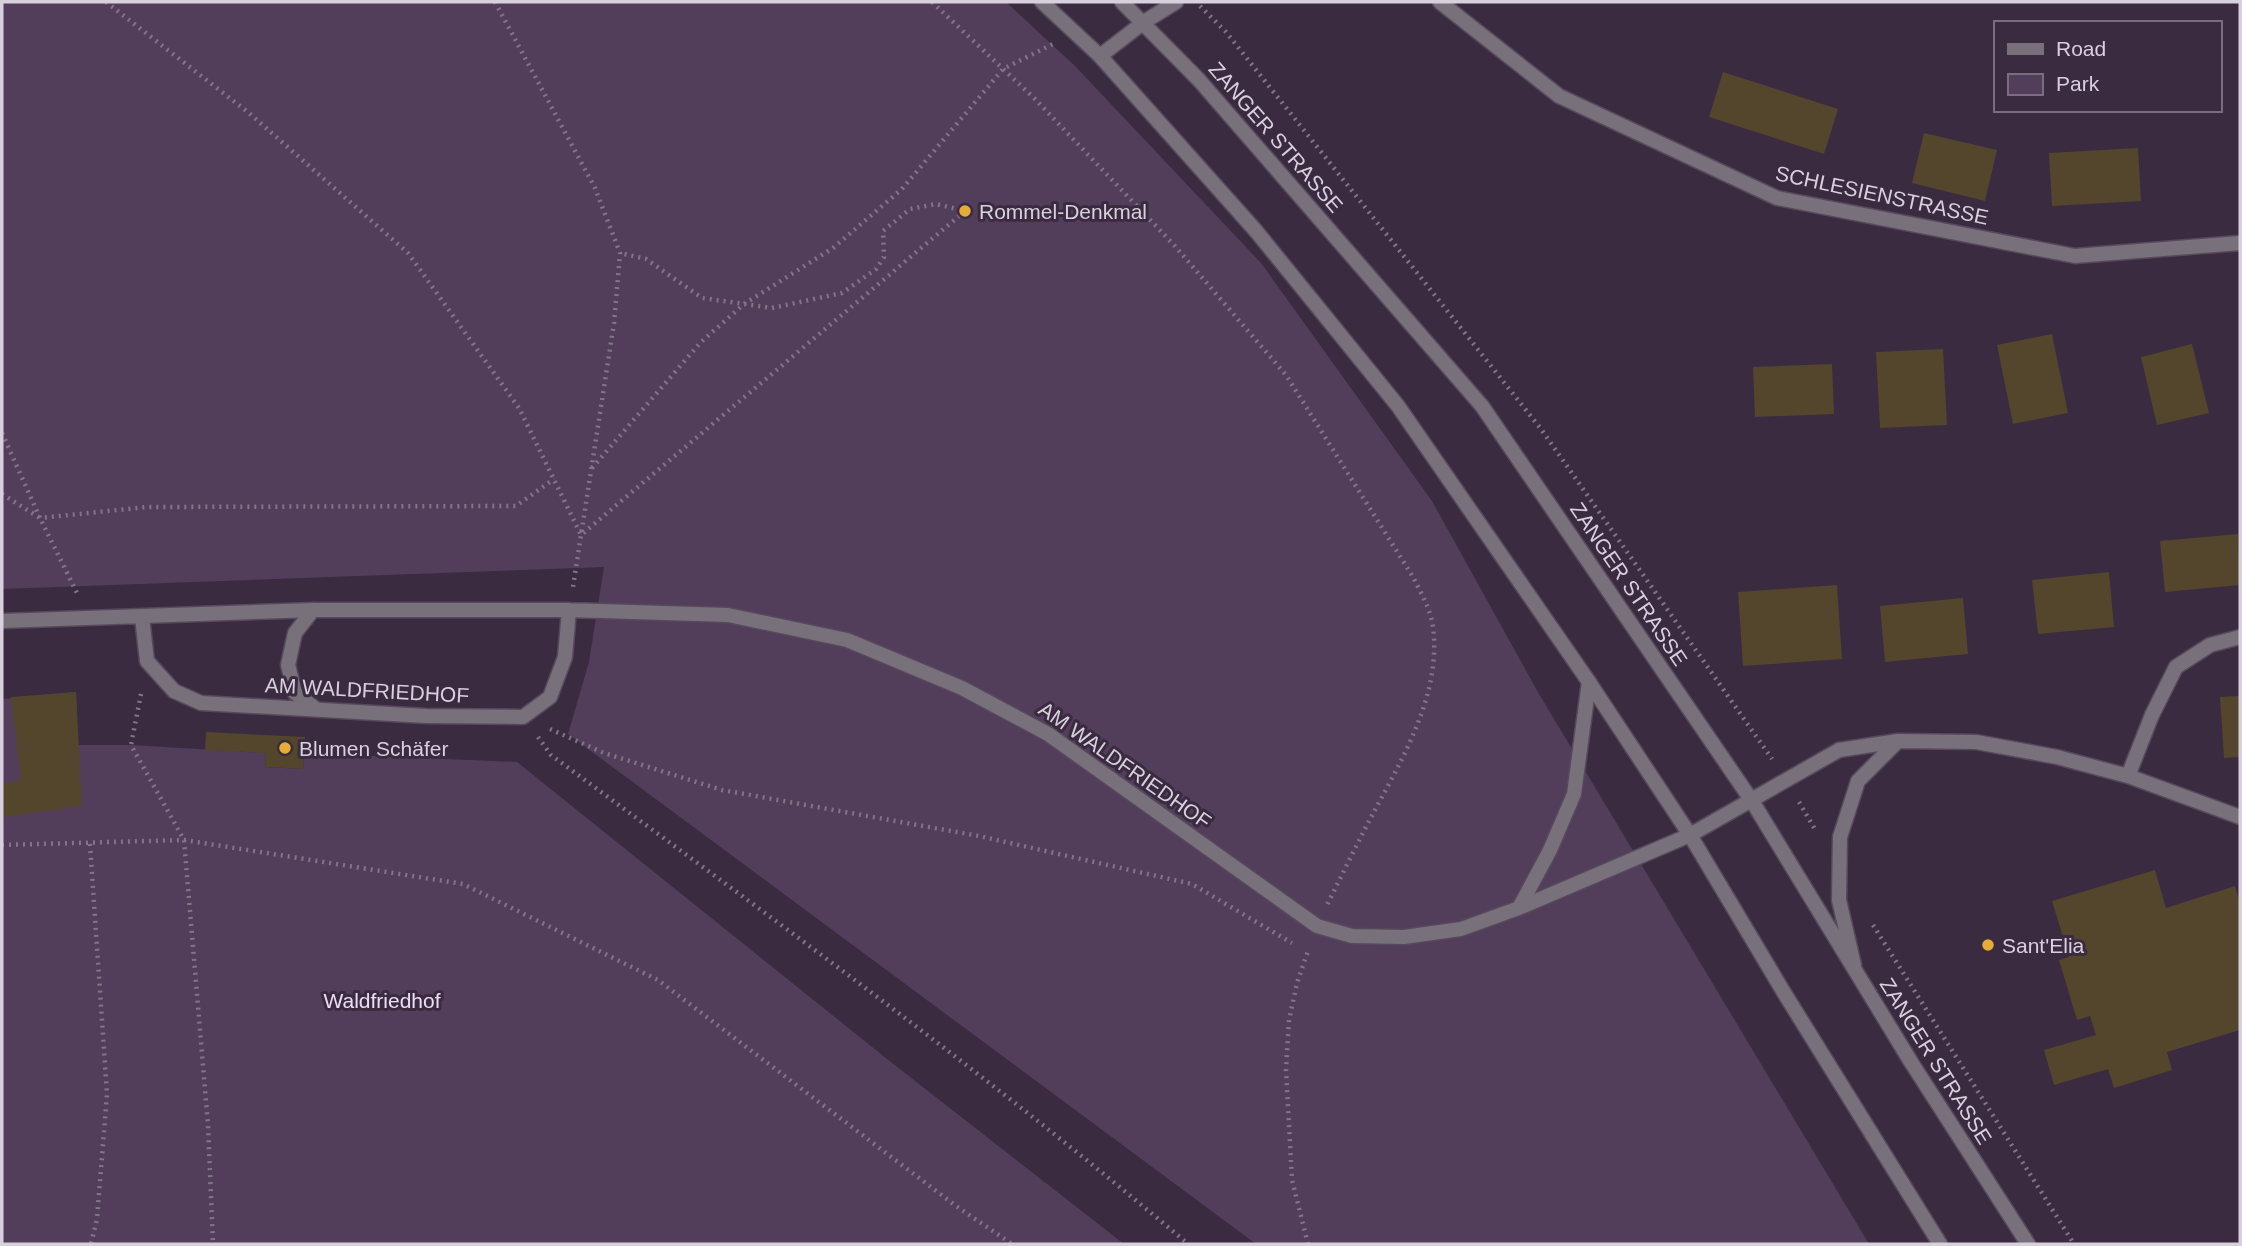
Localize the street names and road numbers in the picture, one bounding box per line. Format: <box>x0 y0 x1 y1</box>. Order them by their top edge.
street label: ZANGER STRASSE <box>1205 57 1347 217</box>
street label: SCHLESIENSTRASSE <box>1773 161 1991 229</box>
street label: ZANGER STRASSE <box>1566 498 1692 670</box>
street label: AM WALDFRIEDHOF <box>264 673 470 707</box>
street label: AM WALDFRIEDHOF <box>1035 697 1215 833</box>
street label: ZANGER STRASSE <box>1876 974 1996 1148</box>

